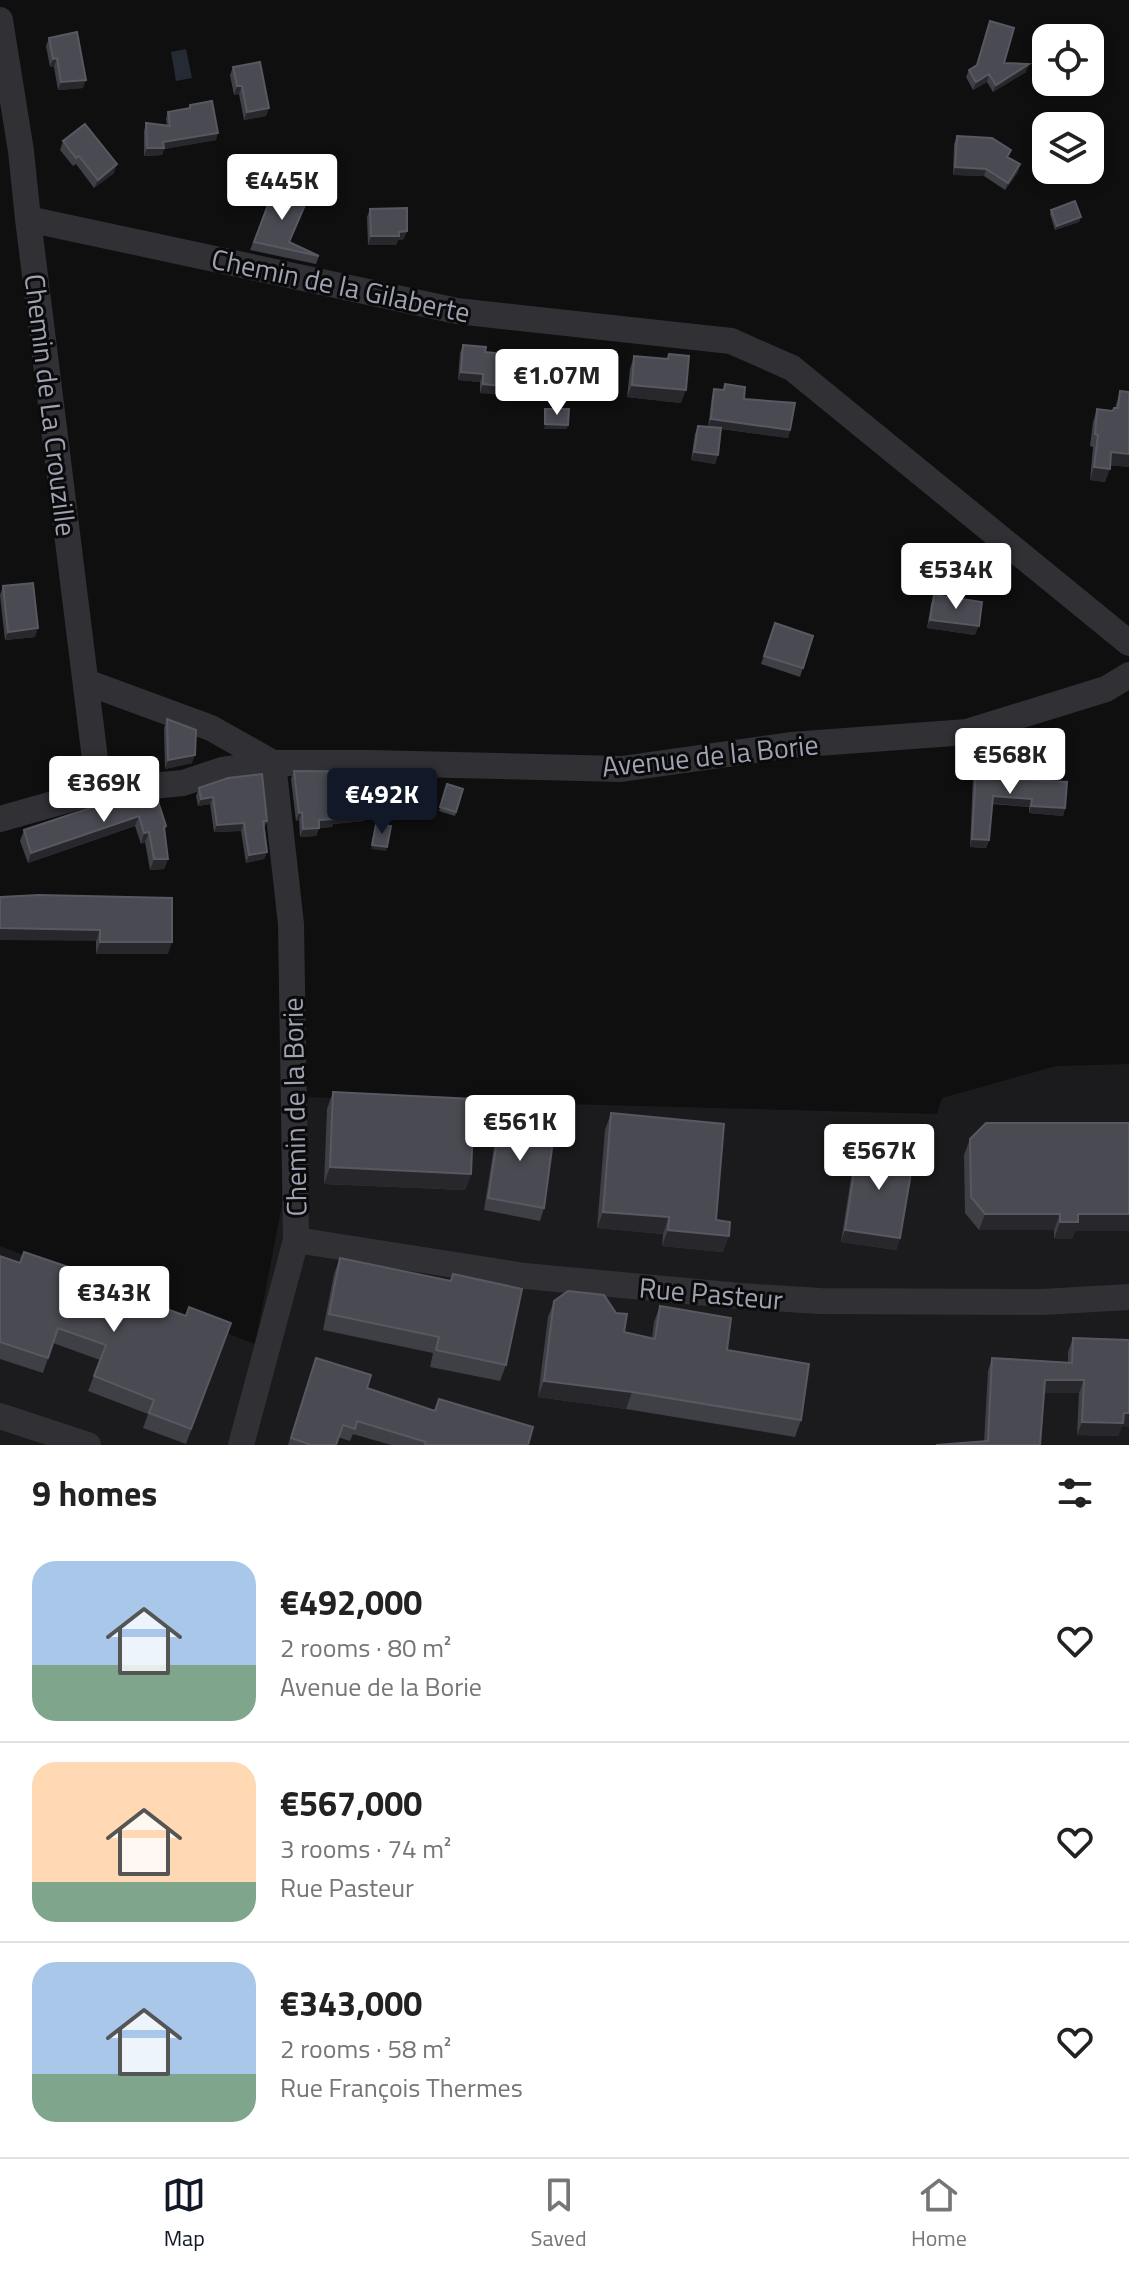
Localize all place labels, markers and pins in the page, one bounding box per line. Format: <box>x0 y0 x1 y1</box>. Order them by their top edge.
pin: €445K <box>226 154 338 222</box>
pin: €1.07M <box>492 349 622 417</box>
pin: €534K <box>900 543 1012 611</box>
pin: €568K <box>954 728 1066 796</box>
pin: €369K <box>48 756 160 824</box>
pin: €492K <box>326 768 438 836</box>
pin: €561K <box>464 1095 576 1163</box>
pin: €567K <box>823 1124 935 1192</box>
pin: €343K <box>58 1266 170 1334</box>

